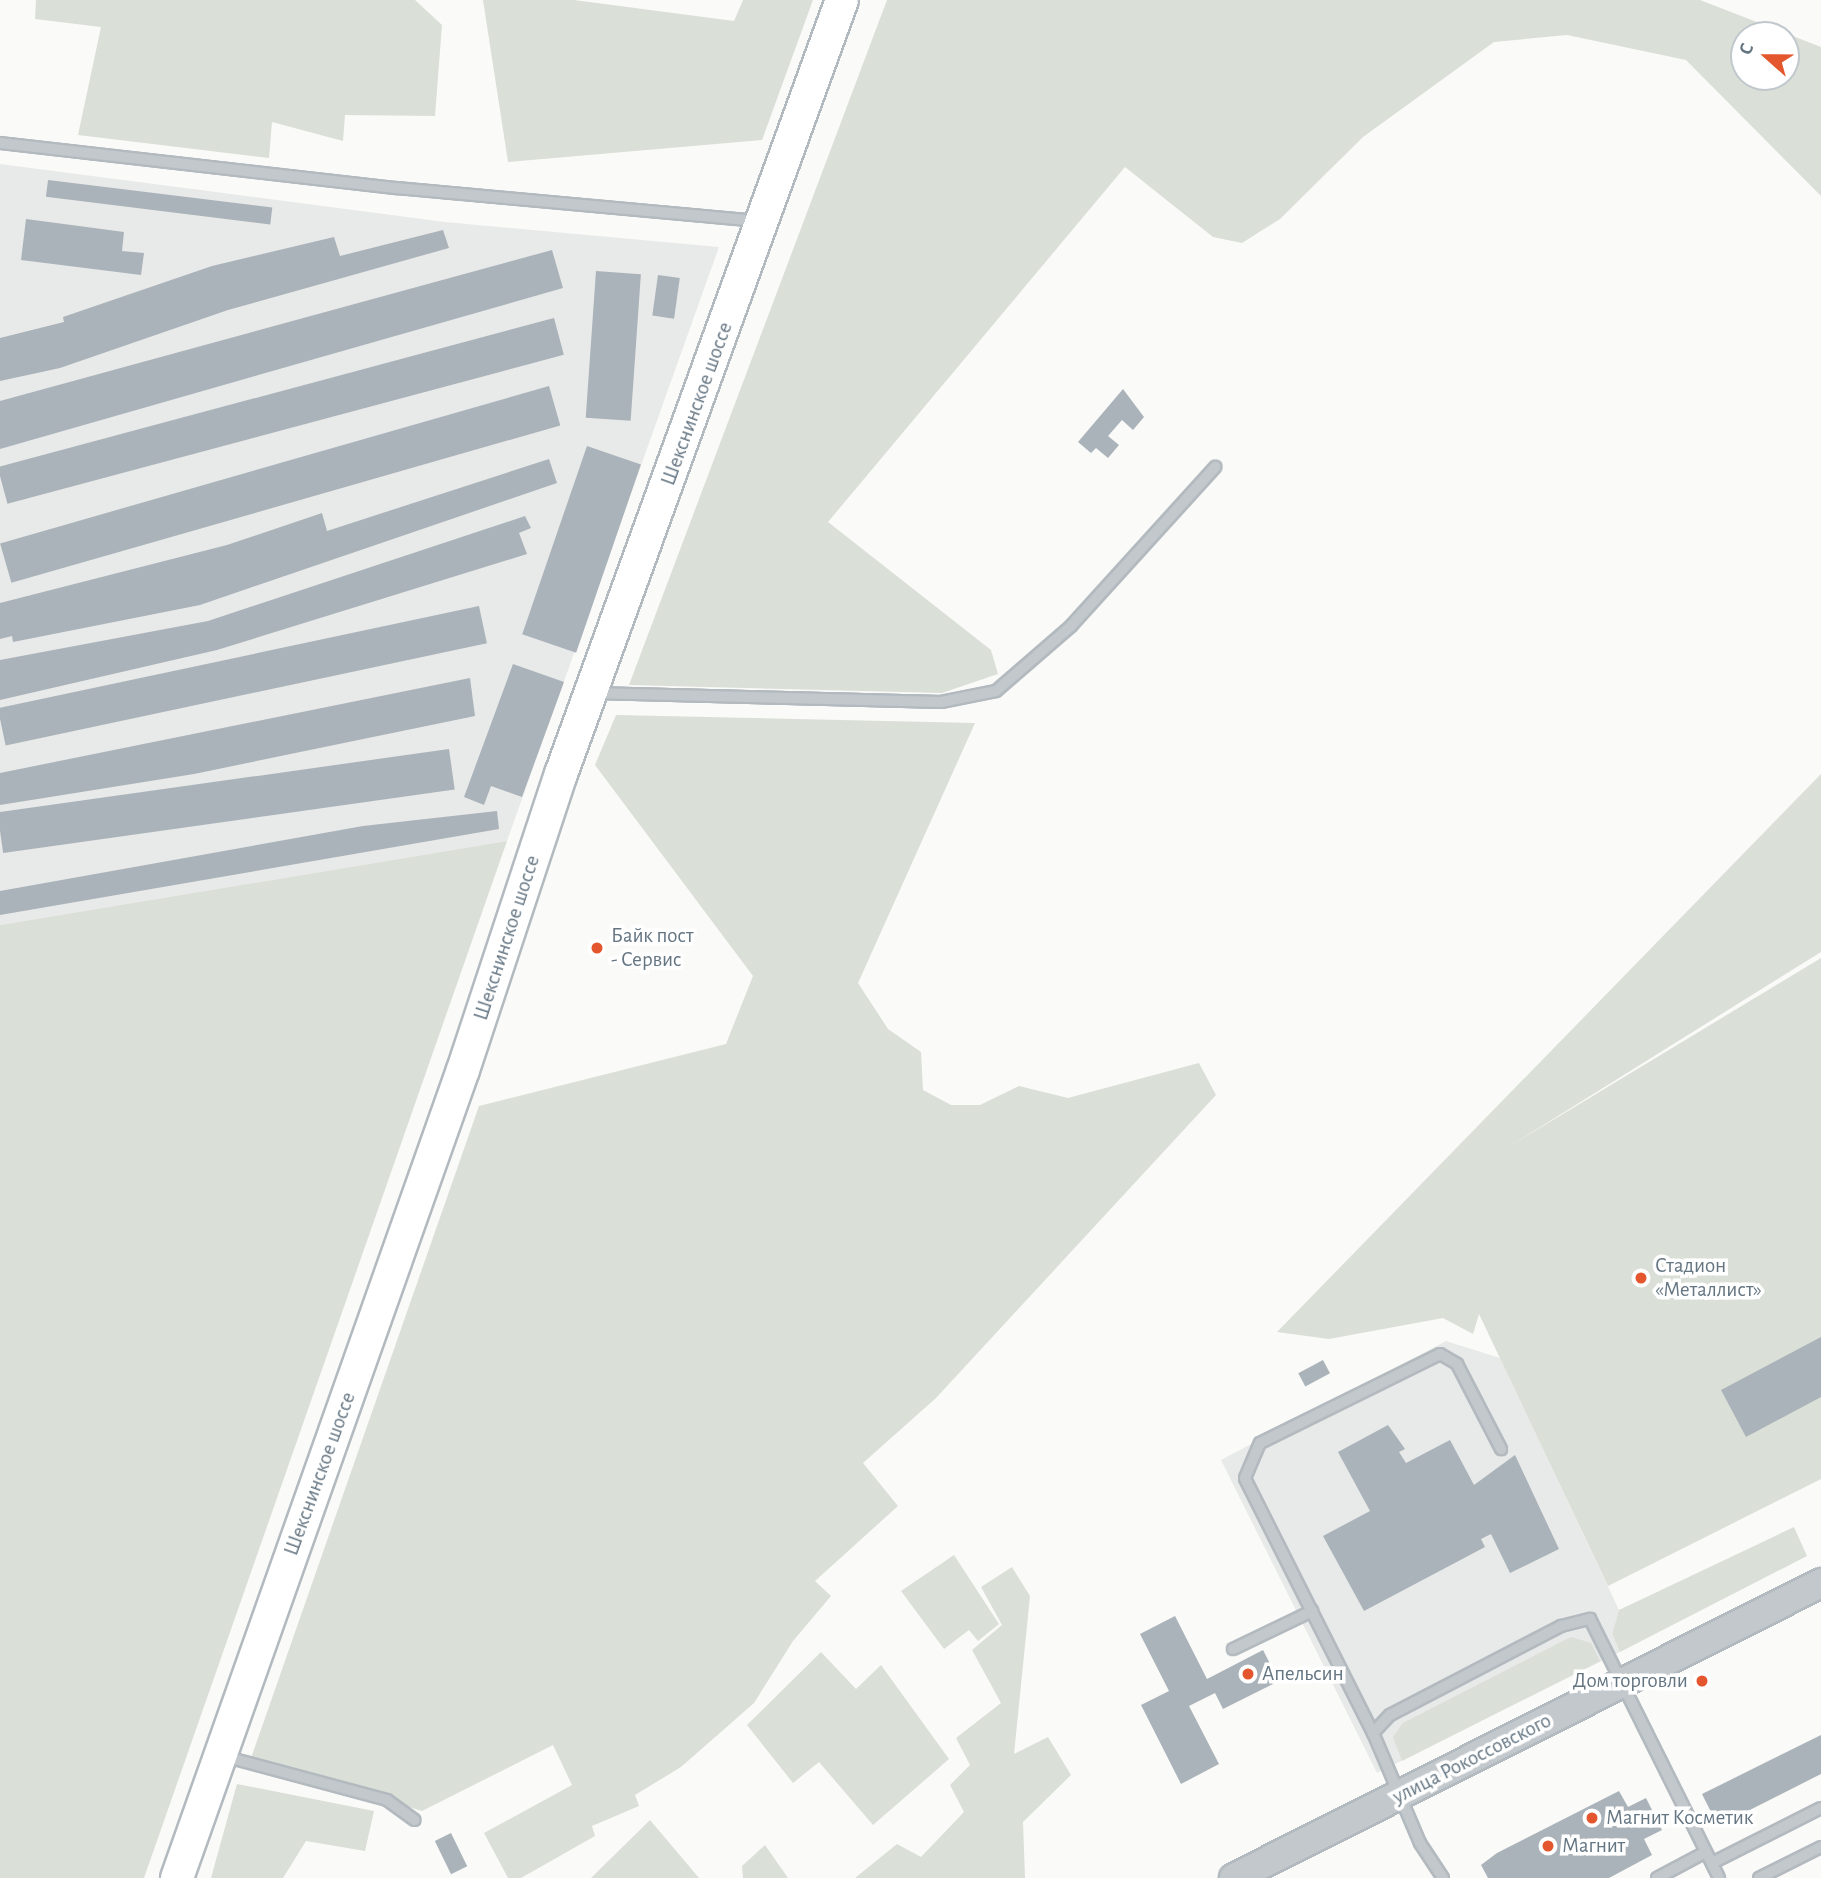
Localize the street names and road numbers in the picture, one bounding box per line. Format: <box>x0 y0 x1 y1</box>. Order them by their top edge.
street label: Шекснинское шоссе <box>656 319 738 489</box>
street label: Шекснинское шоссе <box>468 852 546 1024</box>
street label: Шекснинское шоссе <box>279 1389 361 1559</box>
street label: улица Рокоссовского <box>1389 1708 1555 1810</box>

